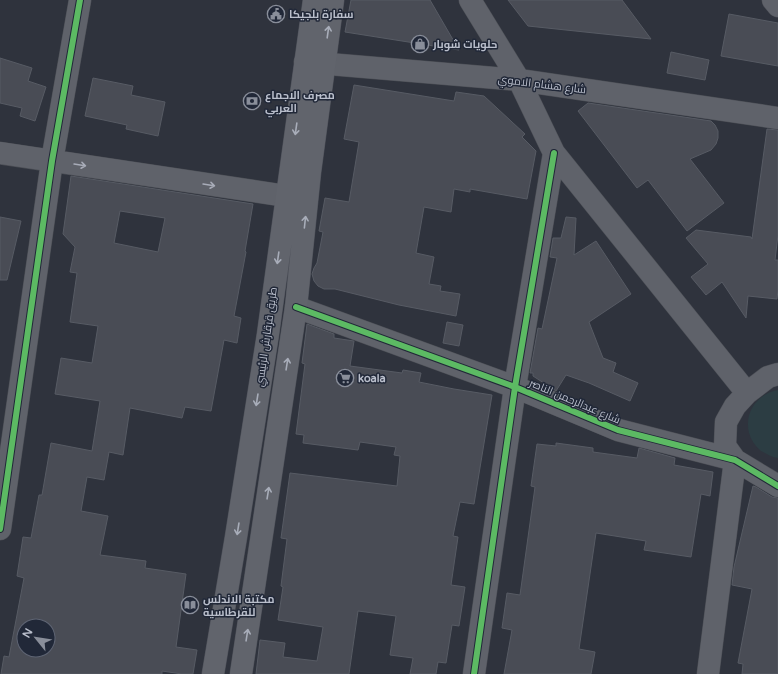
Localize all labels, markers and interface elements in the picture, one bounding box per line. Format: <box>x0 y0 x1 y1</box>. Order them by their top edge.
public building icon: سفارة بلجيكا <box>266 4 286 24</box>
place label: سفارة بلجيكا <box>289 8 353 21</box>
one-way arrow <box>324 26 332 39</box>
shop icon: حلويات شوبار <box>410 34 430 54</box>
place label: حلويات شوبار <box>432 38 497 52</box>
street label: شارع هشام الاموي <box>497 73 587 98</box>
place label: مصرف الاجماع العربي <box>265 89 335 118</box>
bank icon: مصرف الاجماع العربي <box>242 91 262 111</box>
one-way arrow <box>292 122 300 135</box>
one-way arrow <box>73 161 86 169</box>
one-way arrow <box>202 181 215 189</box>
one-way arrow <box>301 216 309 229</box>
one-way arrow <box>274 251 282 264</box>
street label: طريق قرقارش الرئيسي <box>253 286 281 388</box>
one-way arrow <box>283 358 291 371</box>
supermarket icon: koala <box>335 368 355 388</box>
place label: koala <box>358 372 386 385</box>
street label: شارع عبدالرحمن الناصر <box>526 376 622 427</box>
one-way arrow <box>253 393 261 406</box>
one-way arrow <box>264 487 272 500</box>
one-way arrow <box>233 522 241 535</box>
place label: مكتبة الاندلس للقرطاسية <box>203 593 275 619</box>
library icon: مكتبة الاندلس للقرطاسية <box>180 595 200 615</box>
north arrow <box>16 618 56 658</box>
text: N <box>20 626 36 640</box>
one-way arrow <box>243 629 251 642</box>

